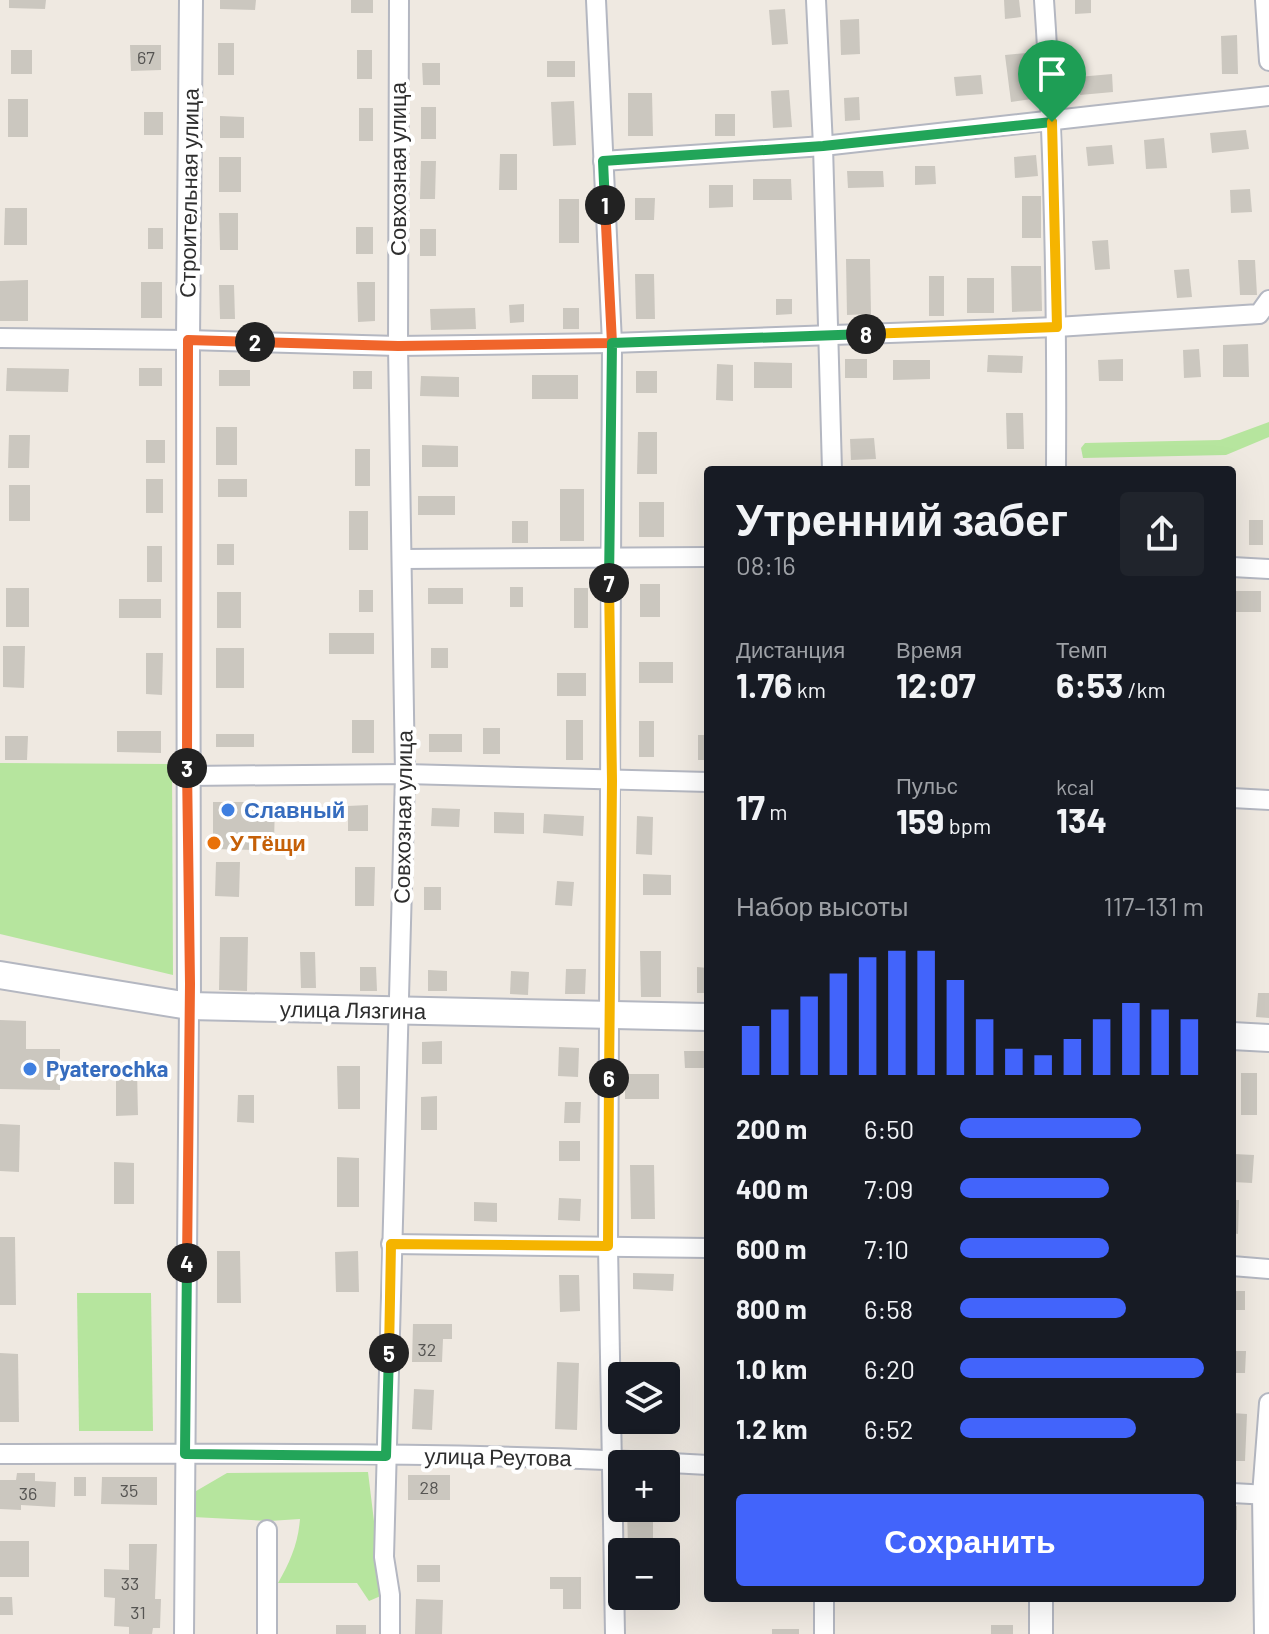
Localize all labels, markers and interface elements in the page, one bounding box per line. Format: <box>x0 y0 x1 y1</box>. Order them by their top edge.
pin <box>1018 40 1086 122</box>
house number: 67 <box>137 46 155 68</box>
icon: arrive <box>1030 52 1074 96</box>
street label: Совхозная улица <box>384 81 411 256</box>
street label: Строительная улица <box>173 87 204 298</box>
pin: 1 <box>585 185 625 225</box>
text: 1 <box>601 192 609 218</box>
pin: 8 <box>846 314 886 354</box>
text: 8 <box>860 321 872 347</box>
pin: 2 <box>235 322 275 362</box>
text: 2 <box>249 329 261 355</box>
text: Утренний забег <box>736 492 1068 545</box>
button: share <box>1120 492 1204 576</box>
text: 08:16 <box>736 549 796 580</box>
pin: 7 <box>589 563 629 603</box>
text: 7 <box>604 570 614 596</box>
text: Дистанция <box>736 636 845 662</box>
text: Время <box>896 636 962 662</box>
text: Темп <box>1056 636 1107 662</box>
text: 1.76 <box>736 664 792 705</box>
text: 12:07 <box>896 664 976 705</box>
text: 6:53 <box>1056 664 1123 705</box>
text: km <box>792 676 826 702</box>
text: /km <box>1123 676 1166 702</box>
street label: Совхозная улица <box>387 729 418 904</box>
pin: 3 <box>167 748 207 788</box>
text: 3 <box>181 755 193 781</box>
text: Пульс <box>896 772 958 798</box>
text: kcal <box>1056 773 1094 799</box>
text: 17 <box>736 786 765 827</box>
place label: Славный <box>244 796 345 822</box>
text: m <box>765 798 788 824</box>
text: 134 <box>1056 799 1107 840</box>
text: 159 <box>896 800 944 841</box>
marker: Славный <box>219 801 237 819</box>
text: bpm <box>944 812 991 838</box>
place label: У Тёщи <box>230 829 306 856</box>
marker: У Тёщи <box>205 834 223 852</box>
text: Набор высоты <box>736 890 909 921</box>
text: 117–131 m <box>1104 890 1204 921</box>
street label: улица Лязгина <box>280 995 427 1024</box>
place label: Pyaterochka <box>46 1055 168 1081</box>
pin: 6 <box>589 1058 629 1098</box>
marker: Pyaterochka <box>21 1060 39 1078</box>
text: 6 <box>603 1065 615 1091</box>
text: 200 m <box>736 1113 807 1144</box>
text: 6:50 <box>864 1113 914 1144</box>
text: 400 m <box>736 1173 808 1204</box>
text: 7:09 <box>864 1173 913 1204</box>
text: 600 m <box>736 1233 807 1264</box>
text: 7:10 <box>864 1233 909 1264</box>
pin: 4 <box>167 1243 207 1283</box>
text: 4 <box>180 1250 194 1276</box>
text: 800 m <box>736 1293 807 1324</box>
text: 6:58 <box>864 1293 913 1324</box>
pin: 5 <box>369 1333 409 1373</box>
house number: 32 <box>418 1338 436 1360</box>
text: 5 <box>383 1340 395 1366</box>
text: 1.0 km <box>736 1353 807 1384</box>
text: 6:20 <box>864 1353 915 1384</box>
map controls <box>608 1362 680 1610</box>
button: layers <box>608 1362 680 1434</box>
text: 1.2 km <box>736 1413 808 1444</box>
text: 6:52 <box>864 1413 914 1444</box>
street label: улица Реутова <box>424 1442 573 1471</box>
button: + <box>608 1450 680 1522</box>
house number: 28 <box>419 1476 439 1498</box>
house number: 35 <box>120 1479 138 1501</box>
house number: 36 <box>19 1482 37 1504</box>
button: Сохранить <box>736 1494 1204 1586</box>
button: − <box>608 1538 680 1610</box>
house number: 33 <box>121 1572 139 1594</box>
house number: 31 <box>130 1601 146 1623</box>

